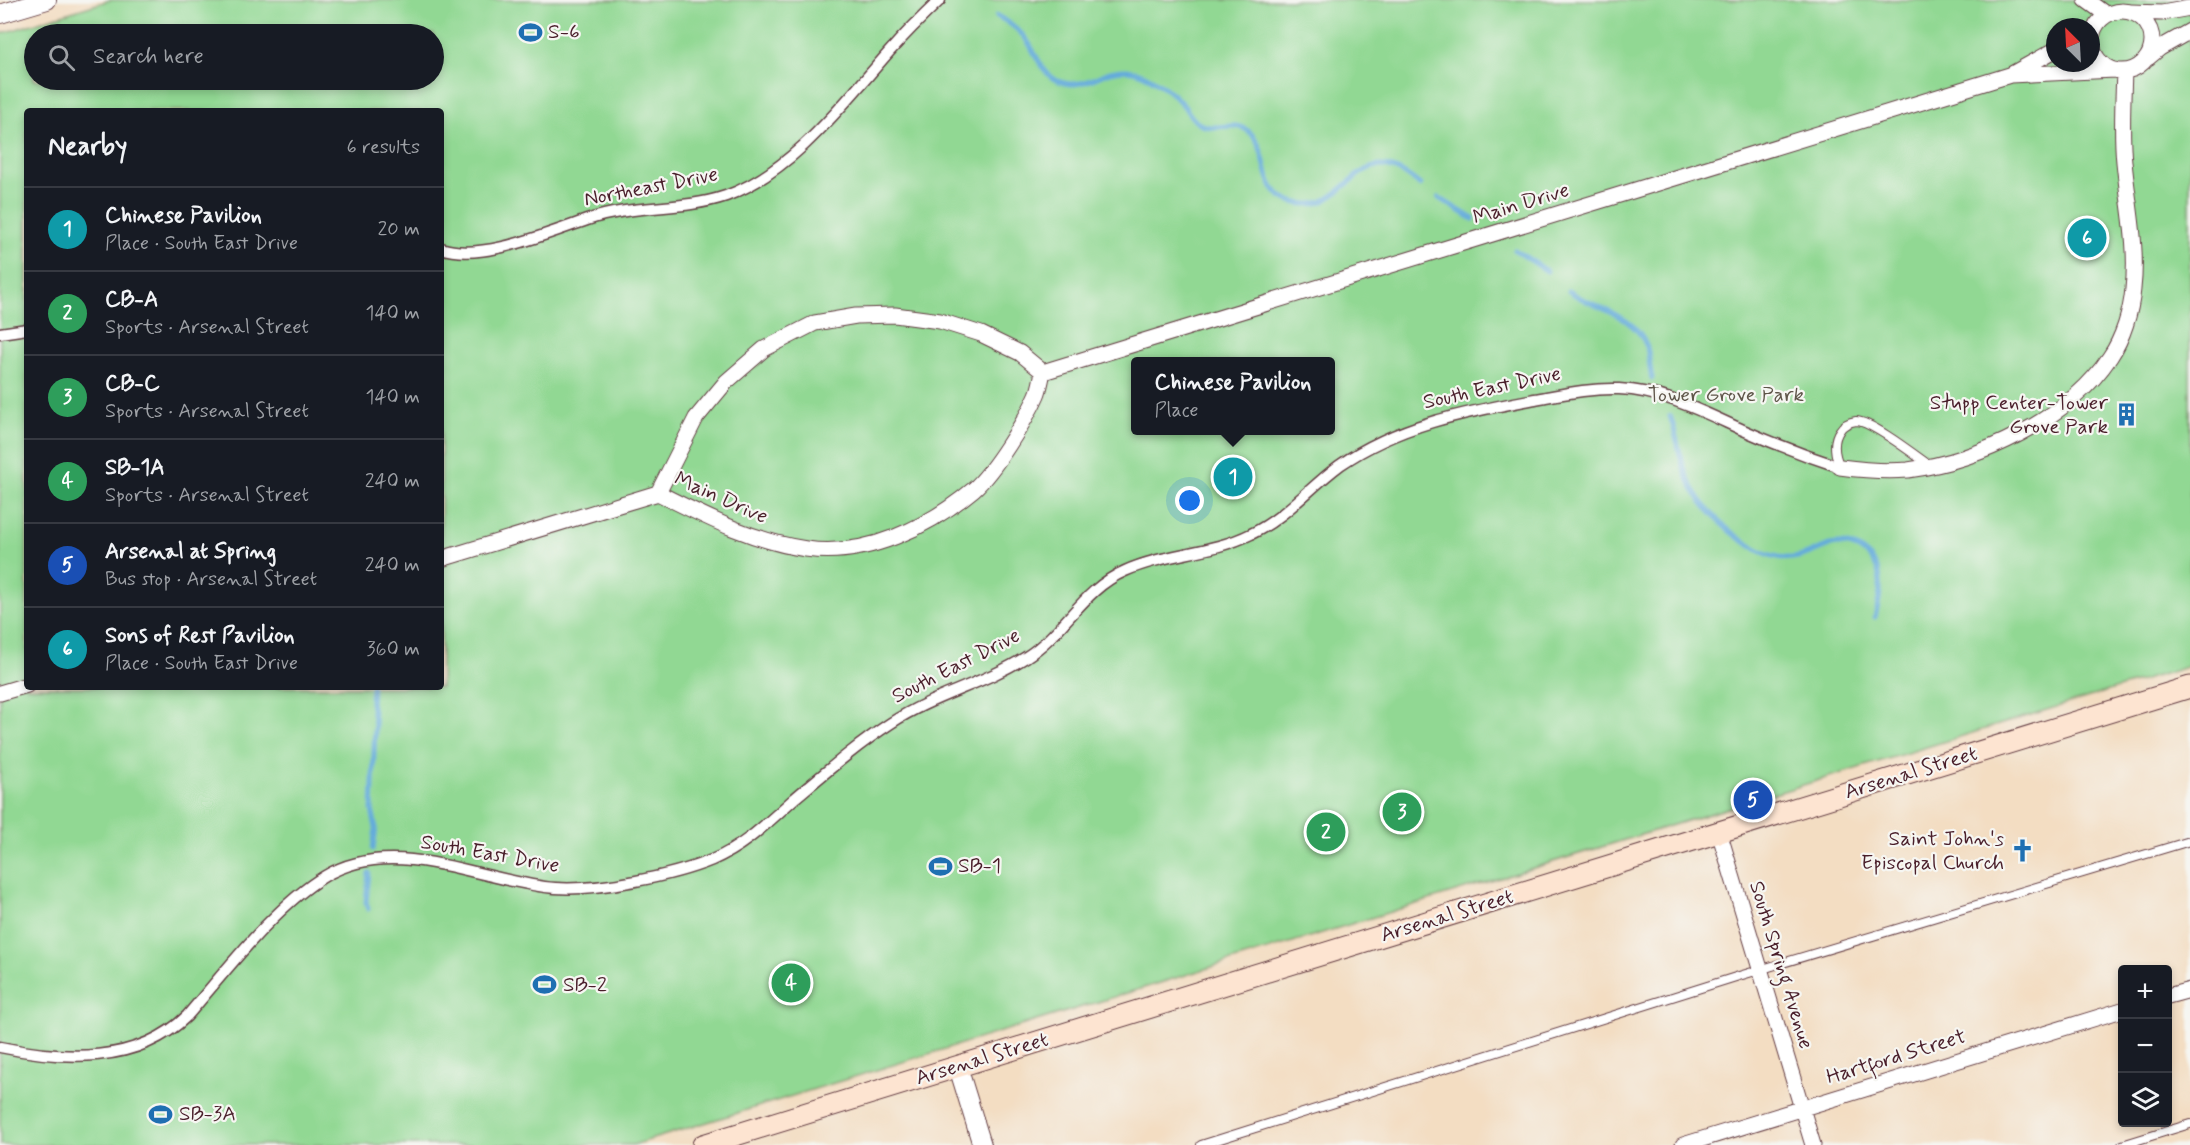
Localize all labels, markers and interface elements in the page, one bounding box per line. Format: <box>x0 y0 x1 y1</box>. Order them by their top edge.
place label: S-6 <box>548 18 580 46</box>
north arrow <box>2046 18 2100 72</box>
sports icon: S-6 <box>517 19 543 45</box>
search box <box>24 24 444 90</box>
icon: search <box>45 41 78 74</box>
text: Search here <box>93 43 204 71</box>
text: Nearby <box>48 130 127 164</box>
text: 6 results <box>347 134 420 161</box>
street label: Northeast Drive <box>582 160 720 214</box>
street label: Main Drive <box>1469 176 1573 232</box>
text: Chinese Pavilion <box>105 202 262 230</box>
text: 1 <box>63 216 72 243</box>
text: 20 m <box>377 216 420 243</box>
pin: 6 <box>2068 216 2106 260</box>
text: Place · South East Drive <box>105 230 298 257</box>
text: CB-A <box>105 286 158 314</box>
text: 2 <box>63 300 72 327</box>
text: 140 m <box>366 300 420 327</box>
text: Sports · Arsenal Street <box>105 314 309 341</box>
popup <box>1131 357 1335 435</box>
street label: South East Drive <box>1421 360 1563 416</box>
text: Chinese Pavilion <box>1155 369 1311 397</box>
text: CB-C <box>105 370 160 398</box>
park label: Tower Grove Park <box>1648 381 1805 409</box>
text: 3 <box>63 384 72 411</box>
text: 140 m <box>366 384 420 411</box>
place label: Stupp Center-Tower Grove Park <box>1930 389 2108 441</box>
text: Place <box>1155 397 1199 424</box>
text: Sports · Arsenal Street <box>105 398 309 425</box>
building icon: Stupp Center-Tower Grove Park <box>2113 402 2139 428</box>
text: SB-1A <box>105 454 165 482</box>
pin: 1 <box>1214 454 1252 500</box>
street label: Main Drive <box>670 465 772 531</box>
text: 4 <box>62 468 73 495</box>
text: 240 m <box>365 468 420 495</box>
text: Sports · Arsenal Street <box>105 482 309 509</box>
your location <box>1175 486 1204 515</box>
text: Arsenal at Spring <box>105 538 276 566</box>
text: 5 <box>62 552 74 579</box>
text: 240 m <box>365 552 420 579</box>
text: Bus stop · Arsenal Street <box>105 566 317 593</box>
text: Sons of Rest Pavilion <box>105 622 295 650</box>
street label: South East Drive <box>887 622 1025 710</box>
text: 6 <box>62 636 73 663</box>
text: 360 m <box>367 636 420 663</box>
text: Place · South East Drive <box>105 650 298 677</box>
street label: Arsenal Street <box>1841 740 1981 806</box>
pin: 5 <box>1734 778 1772 822</box>
pin: 3 <box>1382 790 1422 834</box>
pin: 2 <box>1306 810 1346 854</box>
place label: Saint John's Episcopal Church <box>1861 825 2004 877</box>
street label: South East Drive <box>419 828 561 880</box>
church icon: Saint John's Episcopal Church <box>2009 838 2035 864</box>
place label: SB-1 <box>958 852 1001 880</box>
sports icon: SB-1 <box>927 853 953 879</box>
street label: South Spring Avenue <box>1740 878 1820 1053</box>
street label: Arsenal Street <box>1377 883 1517 949</box>
pin: 4 <box>772 960 810 1006</box>
map controls <box>2118 965 2172 1127</box>
button: + <box>2118 965 2172 1019</box>
place label: SB-2 <box>563 971 607 999</box>
sports icon: SB-2 <box>532 972 558 998</box>
button: − <box>2118 1019 2172 1073</box>
street label: Hartford Street <box>1823 1022 1970 1093</box>
street label: Arsenal Street <box>912 1026 1052 1092</box>
button: layers <box>2118 1073 2172 1127</box>
place label: SB-3A <box>179 1100 236 1128</box>
sports icon: SB-3A <box>148 1101 174 1127</box>

